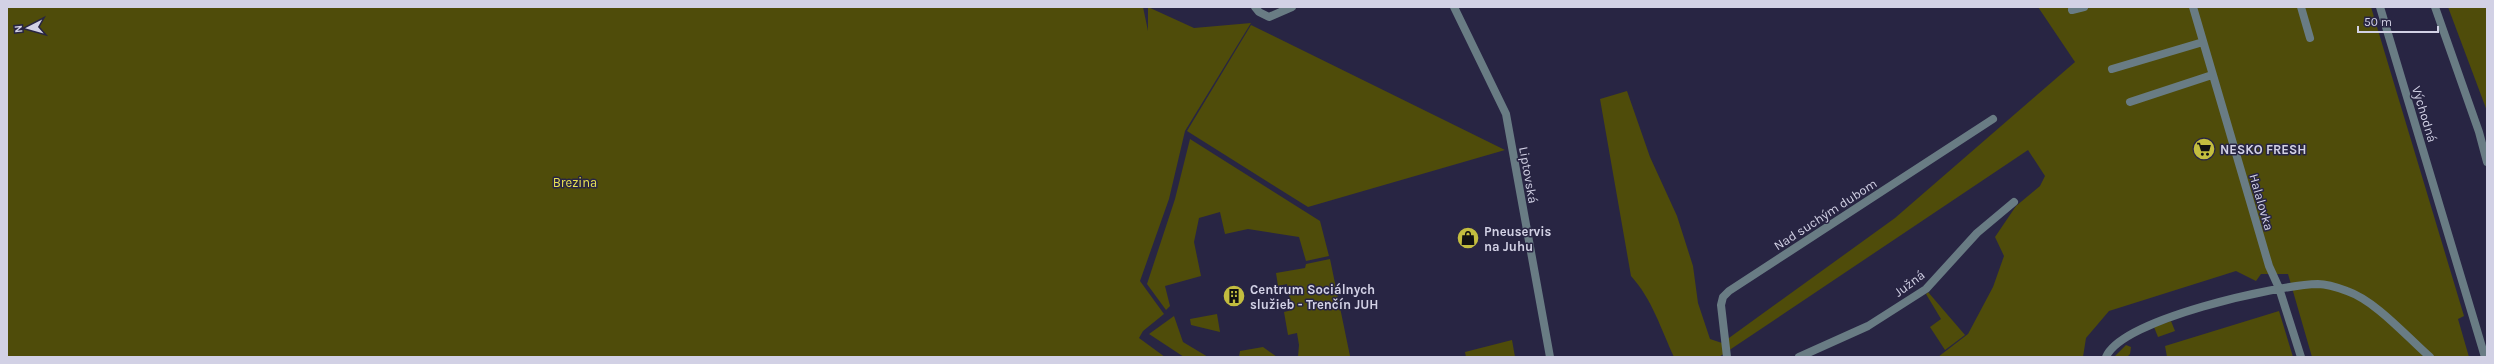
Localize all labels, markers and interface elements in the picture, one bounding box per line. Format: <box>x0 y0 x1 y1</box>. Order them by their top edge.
north arrow <box>8 8 48 48</box>
scale bar <box>2358 8 2438 34</box>
text: 50 m <box>2364 15 2392 29</box>
text: N <box>12 24 25 34</box>
street label: Východná <box>2409 84 2440 144</box>
supermarket icon: NESKO FRESH <box>2191 136 2217 162</box>
place label: NESKO FRESH <box>2220 142 2306 157</box>
street label: Liptovská <box>1516 146 1541 205</box>
street label: Halalovka <box>2246 172 2277 232</box>
park label: Brezina <box>553 175 597 190</box>
street label: Nad suchým dubom <box>1771 175 1880 253</box>
place label: Pneuservis na Juhu <box>1484 224 1552 254</box>
shop icon: Pneuservis na Juhu <box>1455 225 1481 251</box>
street label: Južná <box>1891 267 1928 300</box>
place label: Centrum Sociálnych služieb - Trenčín JUH <box>1250 282 1378 312</box>
building icon: Centrum Sociálnych služieb - Trenčín JUH <box>1221 283 1247 309</box>

